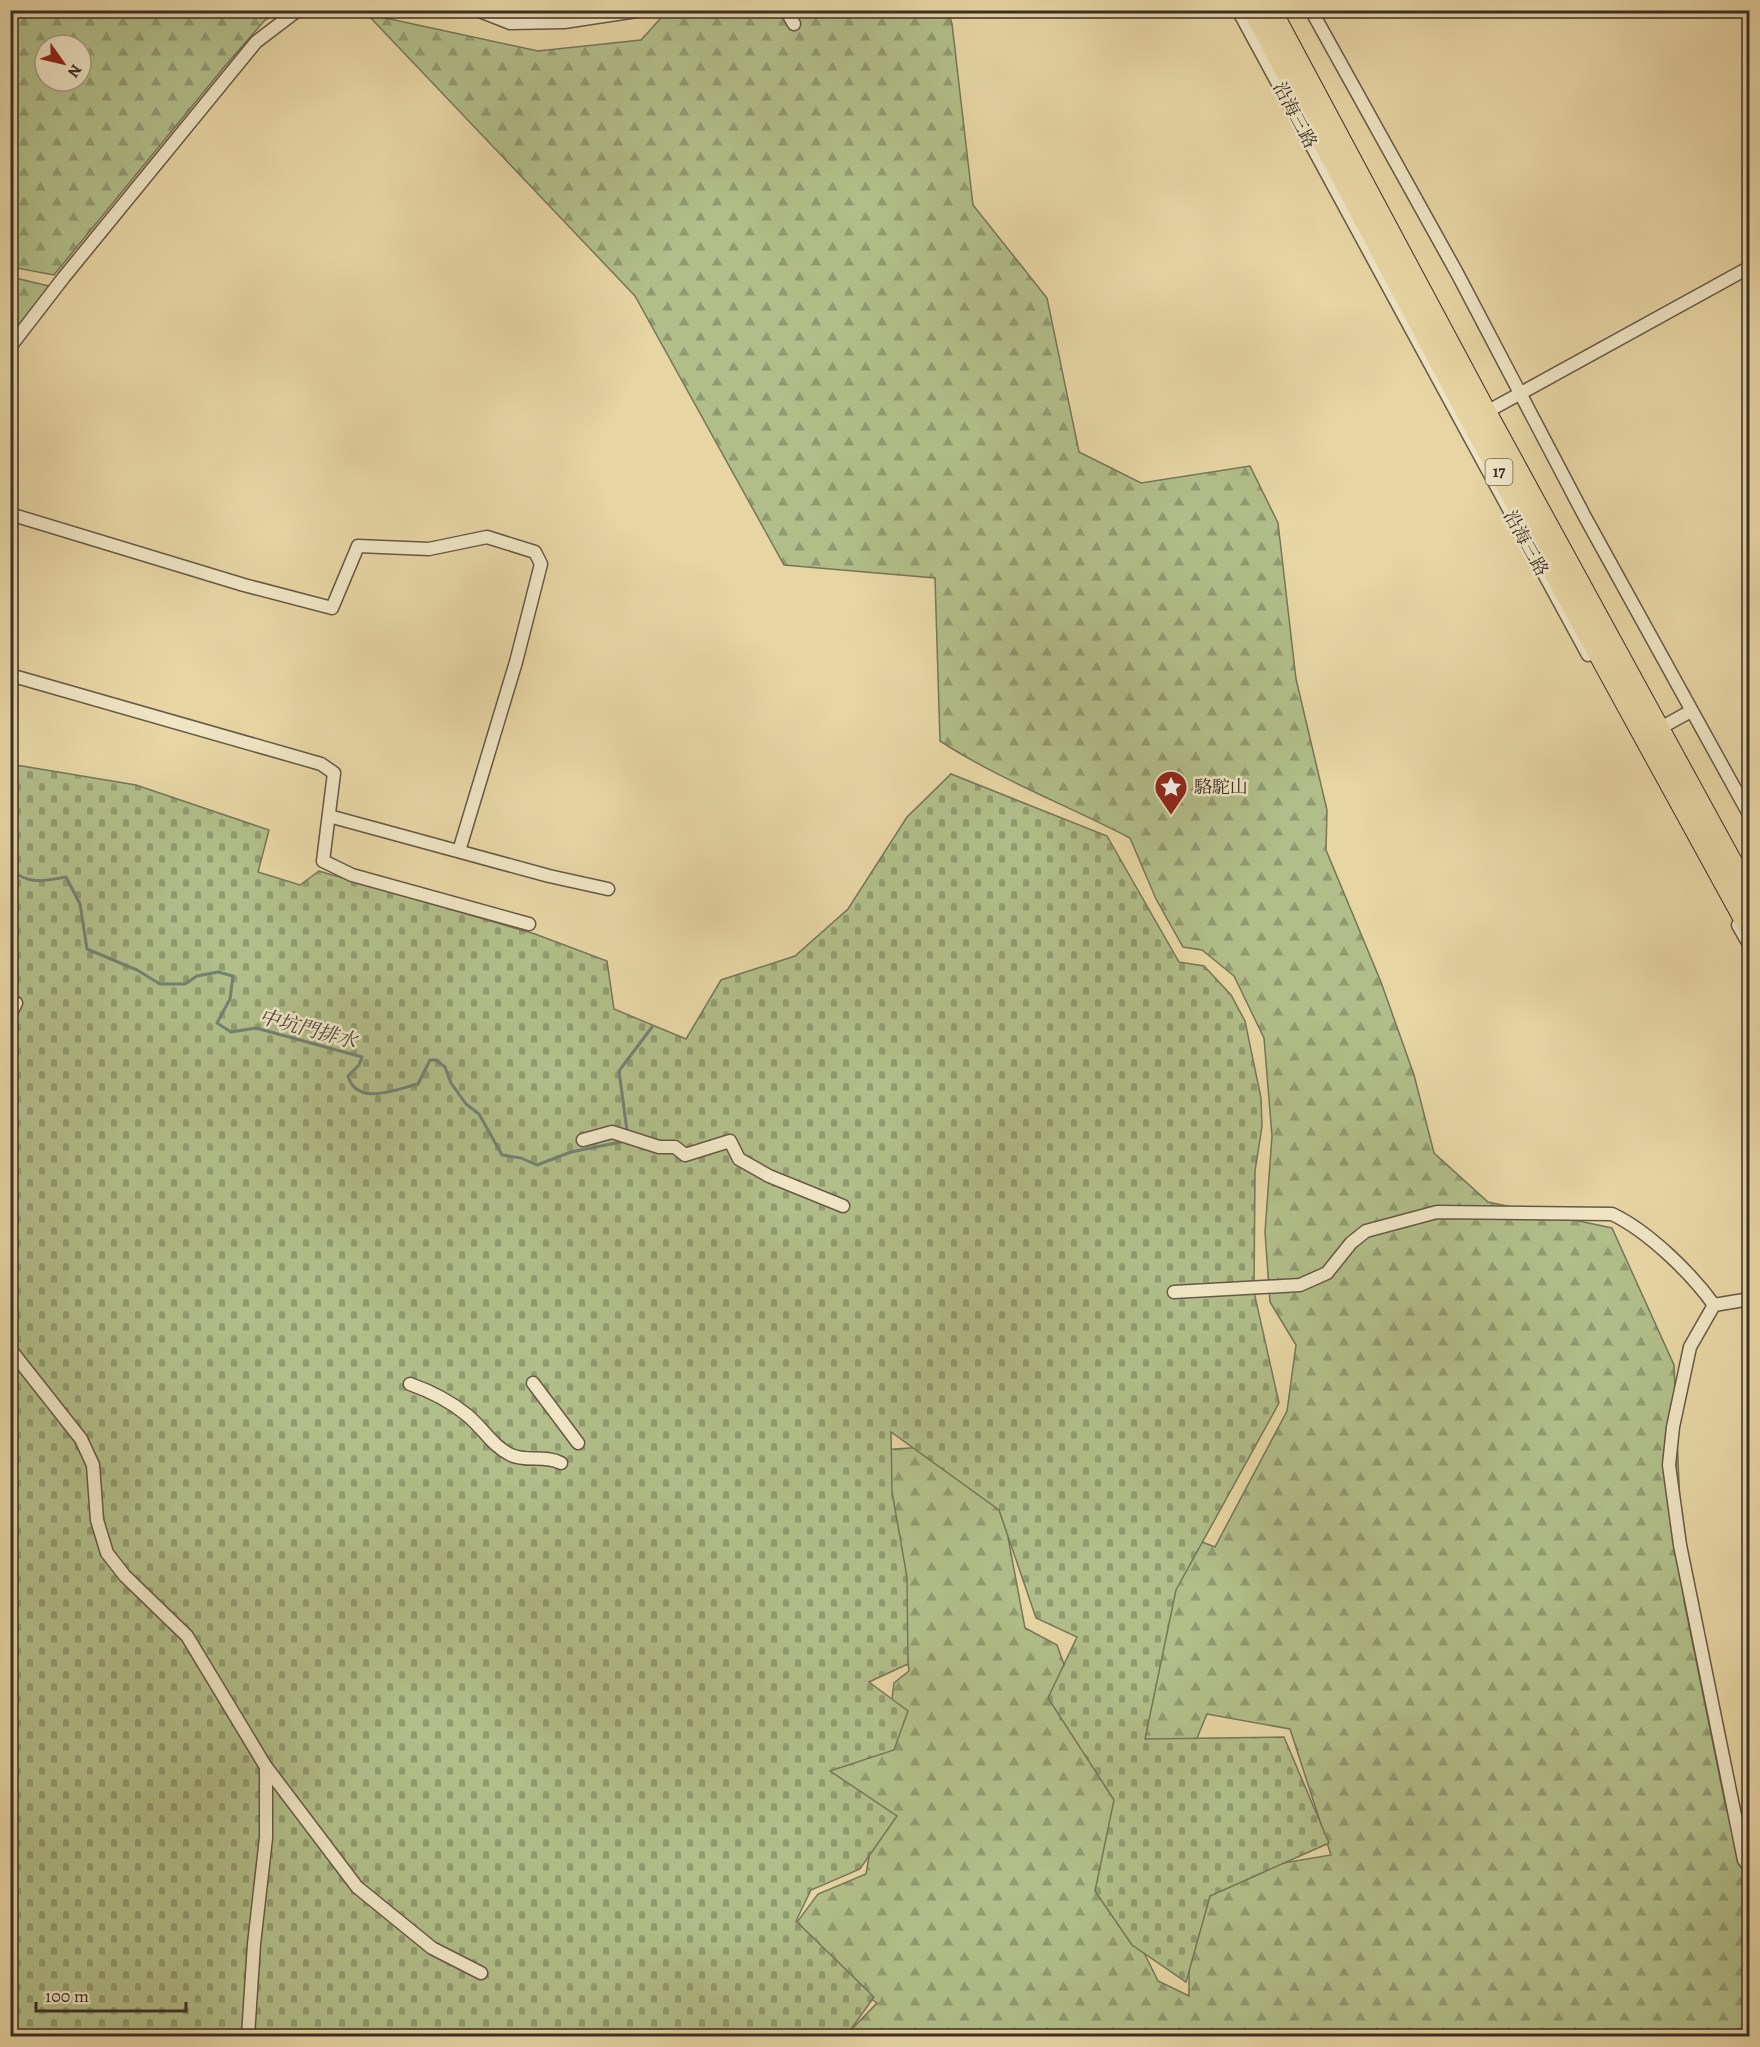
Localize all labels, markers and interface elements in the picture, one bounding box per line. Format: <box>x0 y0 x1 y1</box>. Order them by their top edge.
north arrow <box>33 33 93 93</box>
text: N <box>62 60 87 82</box>
street label: 沿海三路 <box>1268 78 1322 152</box>
road number: 17 <box>1486 459 1512 485</box>
street label: 沿海三路 <box>1498 506 1554 580</box>
place icon: 駱駝山 <box>1153 769 1189 816</box>
place label: 駱駝山 <box>1194 775 1248 799</box>
water label: 中坑門排水 <box>256 1003 362 1055</box>
scale bar <box>36 1975 186 2013</box>
text: 100 m <box>45 1984 89 2008</box>

